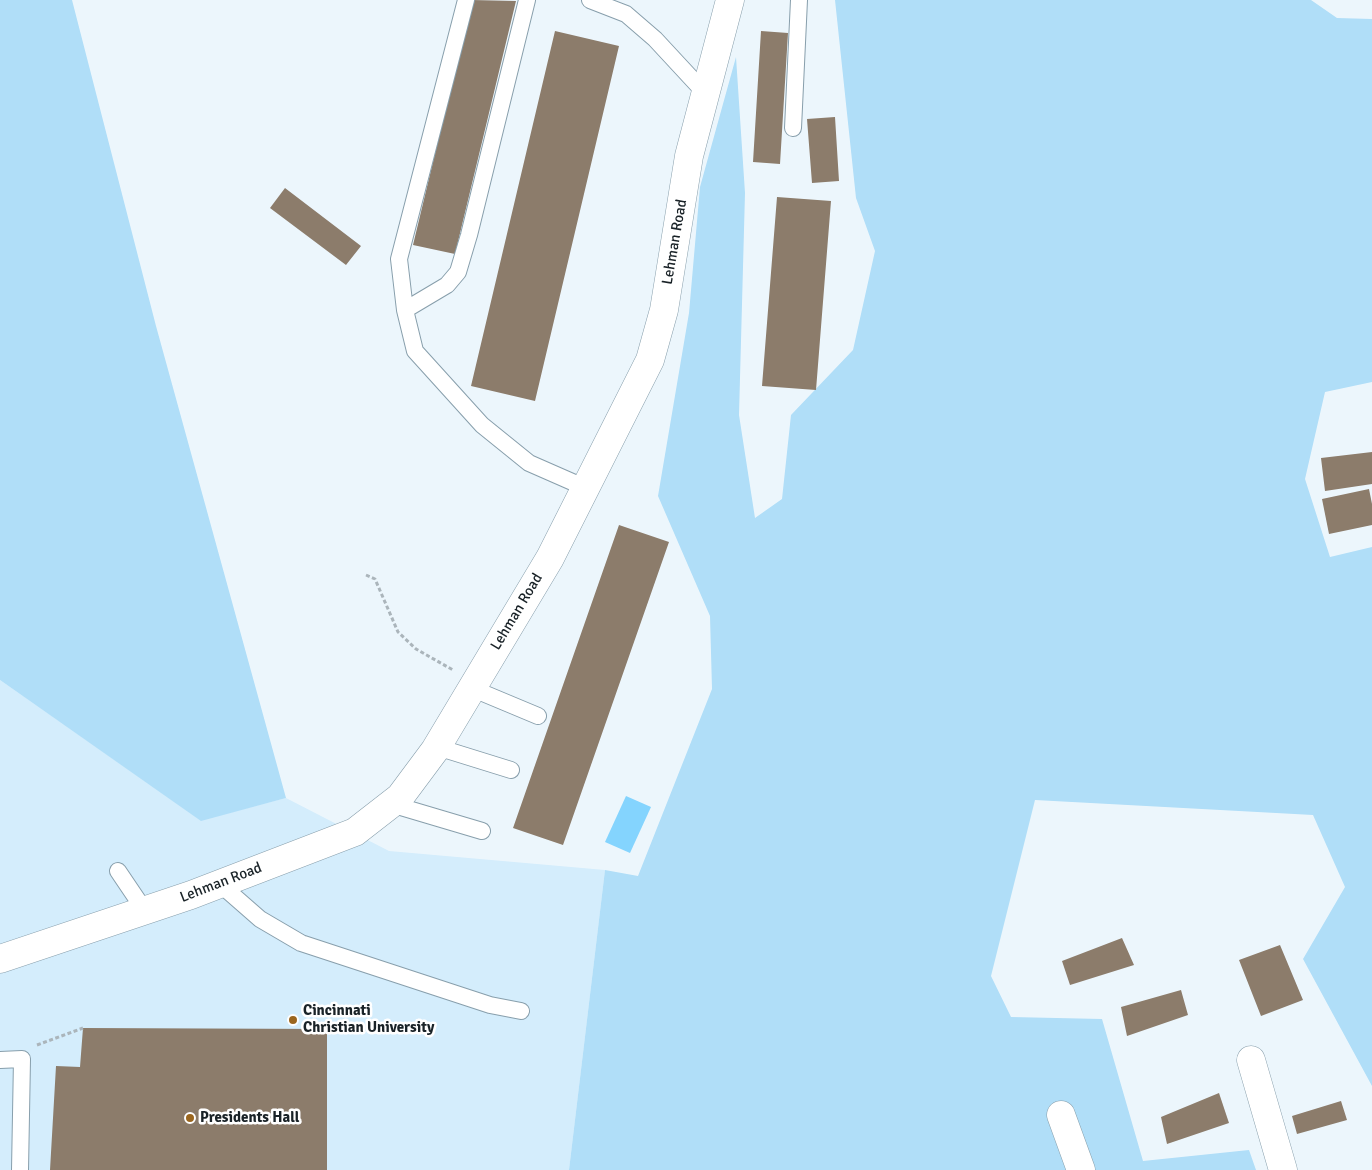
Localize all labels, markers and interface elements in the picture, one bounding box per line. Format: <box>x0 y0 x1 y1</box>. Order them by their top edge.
street label: Lehman Road <box>659 198 691 286</box>
street label: Lehman Road <box>487 570 547 654</box>
street label: Lehman Road <box>178 859 264 907</box>
place label: Cincinnati Christian University <box>303 1002 434 1037</box>
marker: Cincinnati Christian University <box>287 1014 299 1026</box>
place label: Presidents Hall <box>200 1109 300 1127</box>
marker: Presidents Hall <box>184 1112 196 1124</box>

